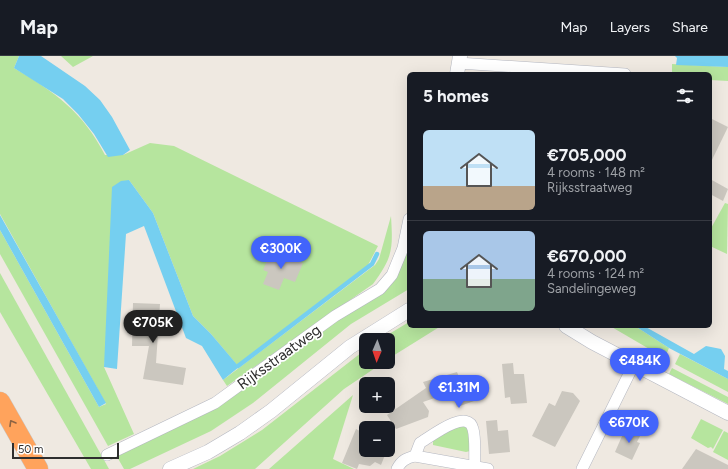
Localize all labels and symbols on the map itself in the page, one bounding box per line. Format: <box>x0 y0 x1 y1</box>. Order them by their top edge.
pin: €300K <box>253 236 309 270</box>
pin: €705K <box>125 310 181 344</box>
street label: Rijksstraatweg <box>234 321 324 393</box>
north arrow <box>359 333 395 369</box>
pin: €484K <box>612 348 668 382</box>
pin: €1.31M <box>426 375 492 409</box>
pin: €670K <box>601 410 657 444</box>
one-way arrow <box>9 420 17 428</box>
scale bar <box>12 441 119 460</box>

